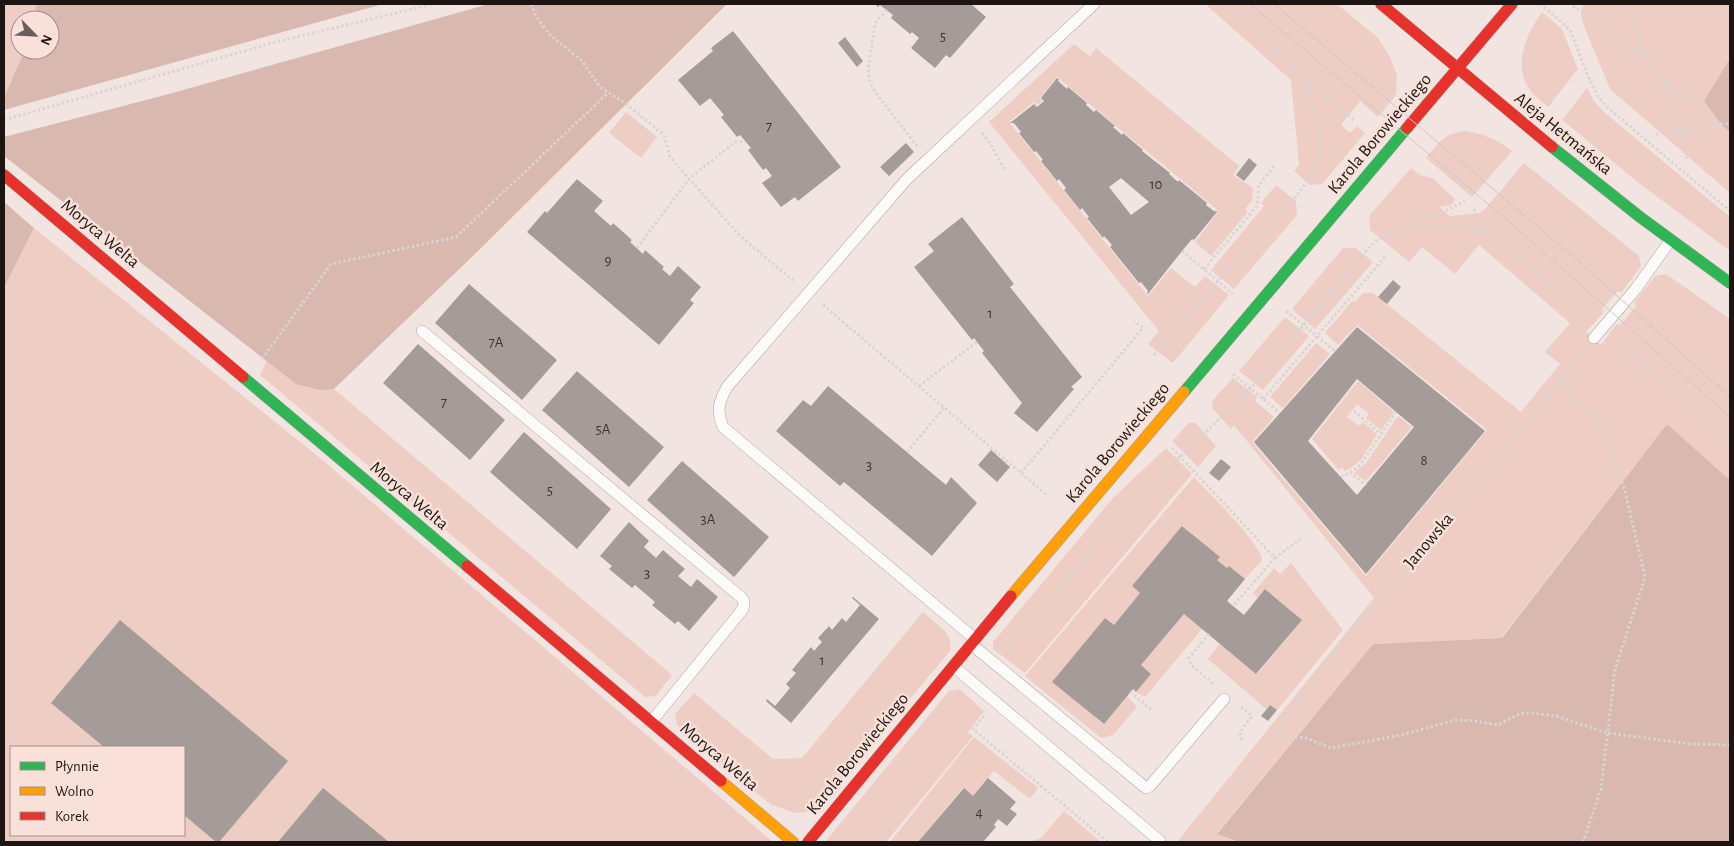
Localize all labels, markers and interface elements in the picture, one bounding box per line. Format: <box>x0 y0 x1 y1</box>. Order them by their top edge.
north arrow <box>10 10 60 60</box>
house number: 5 <box>940 29 946 44</box>
text: N <box>38 33 54 47</box>
street label: Karola Borowieckiego <box>1325 70 1435 198</box>
street label: Aleja Hetmańska <box>1511 89 1615 179</box>
house number: 7 <box>766 119 772 134</box>
house number: 10 <box>1149 177 1163 192</box>
street label: Moryca Welta <box>57 196 143 272</box>
house number: 9 <box>604 253 612 268</box>
house number: 1 <box>987 306 993 321</box>
house number: 7A <box>489 335 504 350</box>
street label: Karola Borowieckiego <box>1063 379 1173 507</box>
house number: 7 <box>441 395 447 410</box>
house number: 5A <box>596 422 611 437</box>
house number: 8 <box>1420 453 1428 468</box>
street label: Moryca Welta <box>366 458 452 534</box>
house number: 3 <box>866 458 872 473</box>
house number: 5 <box>547 483 553 498</box>
street label: Janowska <box>1401 510 1457 572</box>
house number: 3A <box>701 512 716 527</box>
house number: 3 <box>644 566 650 581</box>
house number: 1 <box>819 653 825 668</box>
street label: Karola Borowieckiego <box>804 690 913 818</box>
street label: Moryca Welta <box>676 719 762 795</box>
legend <box>10 746 185 836</box>
text: Płynnie <box>55 759 99 774</box>
text: Wolno <box>55 784 94 799</box>
house number: 4 <box>975 805 983 820</box>
text: Korek <box>55 809 89 824</box>

